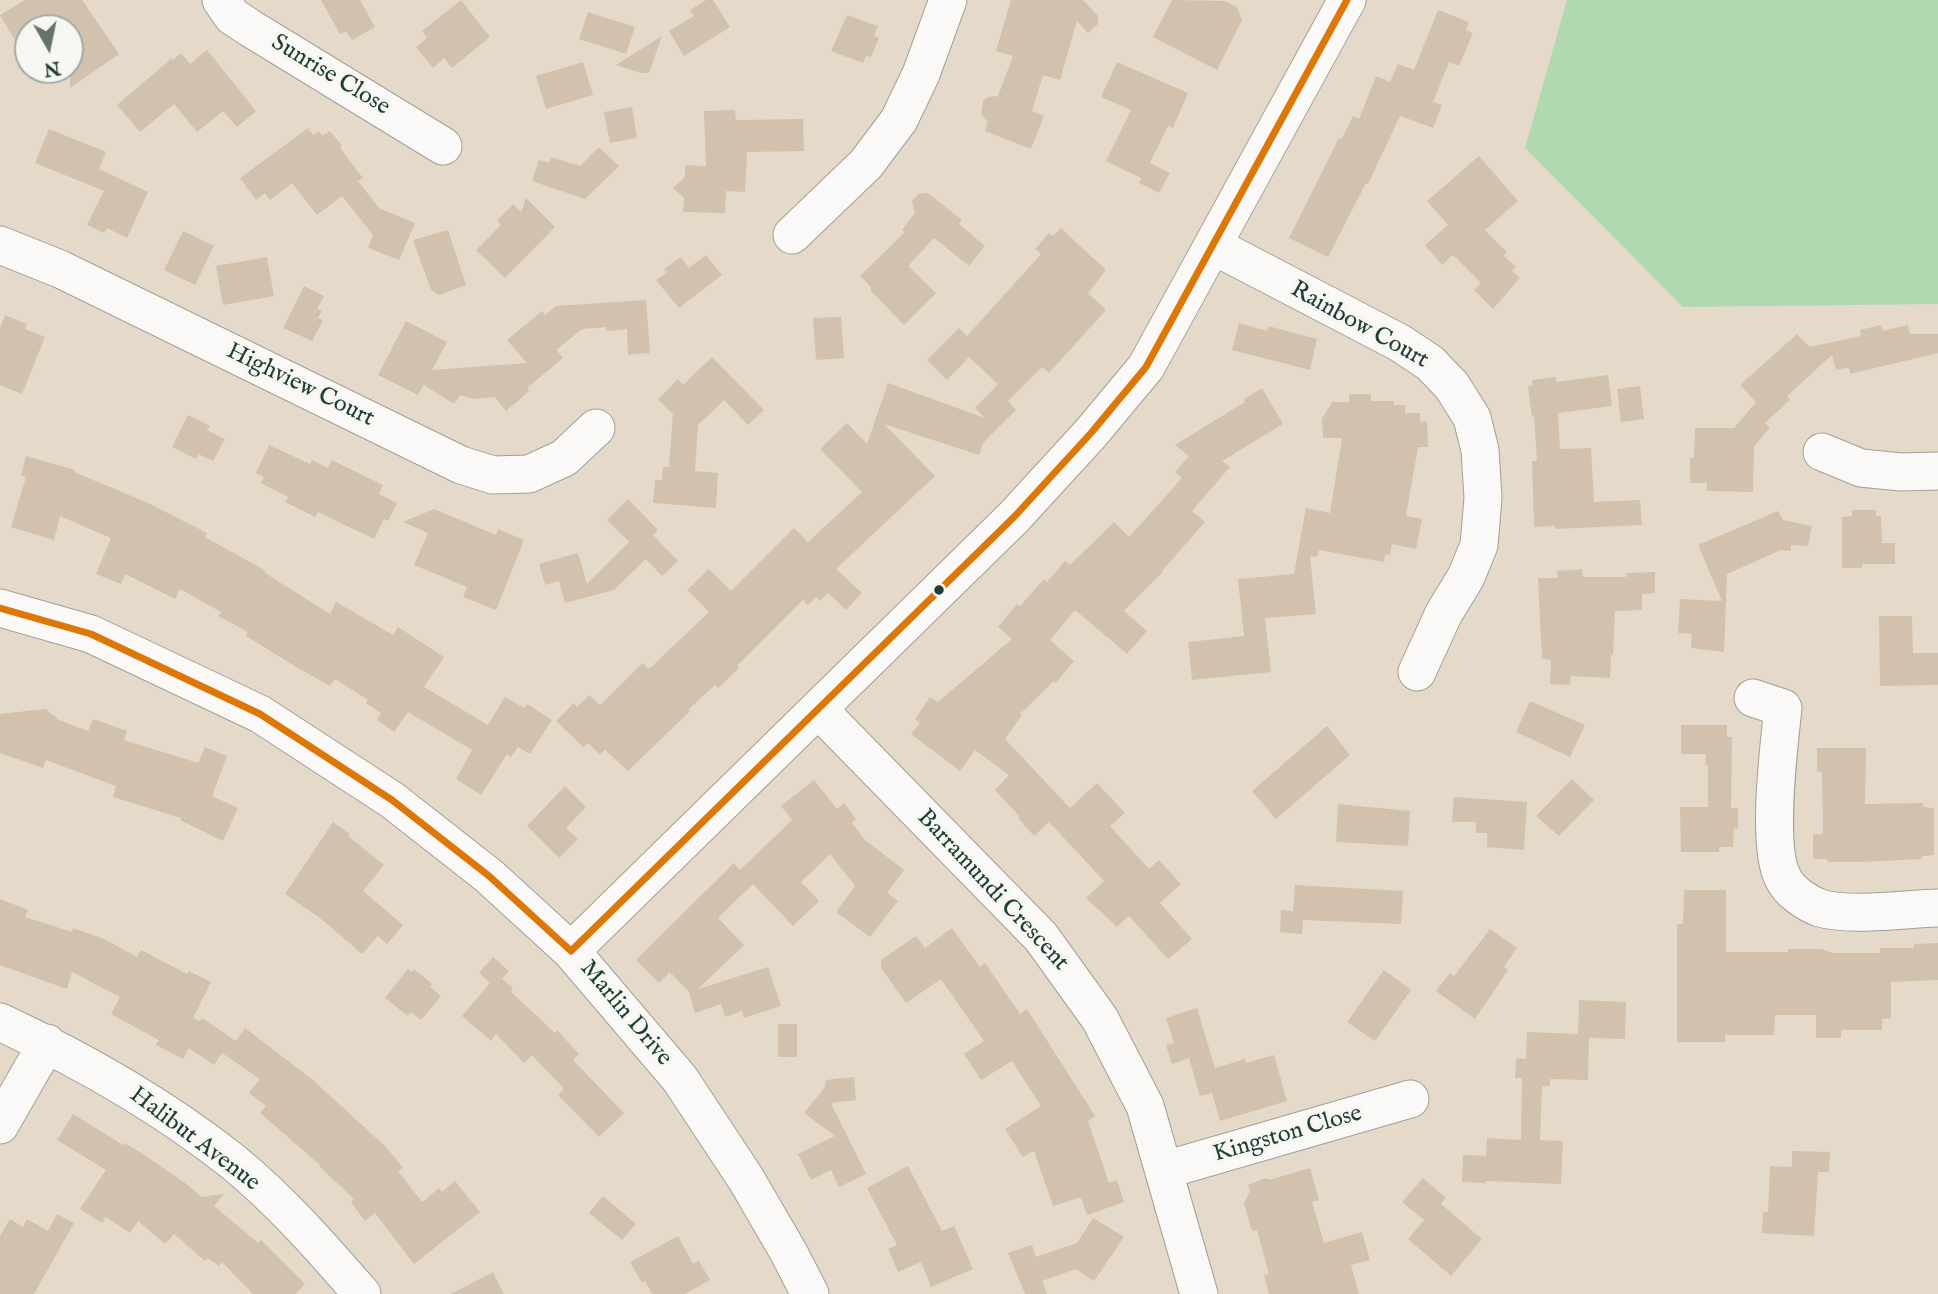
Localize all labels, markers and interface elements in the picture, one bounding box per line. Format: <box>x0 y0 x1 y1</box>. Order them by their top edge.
north arrow <box>14 14 84 84</box>
street label: Sunrise Close <box>265 29 395 123</box>
text: N <box>42 55 62 81</box>
street label: Rainbow Court <box>1285 276 1433 376</box>
street label: Highview Court <box>221 338 379 434</box>
unlabelled marker <box>932 583 946 597</box>
street label: Barramundi Crescent <box>910 804 1074 978</box>
street label: Marlin Drive <box>573 955 677 1073</box>
street label: Halibut Avenue <box>123 1082 265 1198</box>
street label: Kingston Close <box>1210 1100 1366 1170</box>

